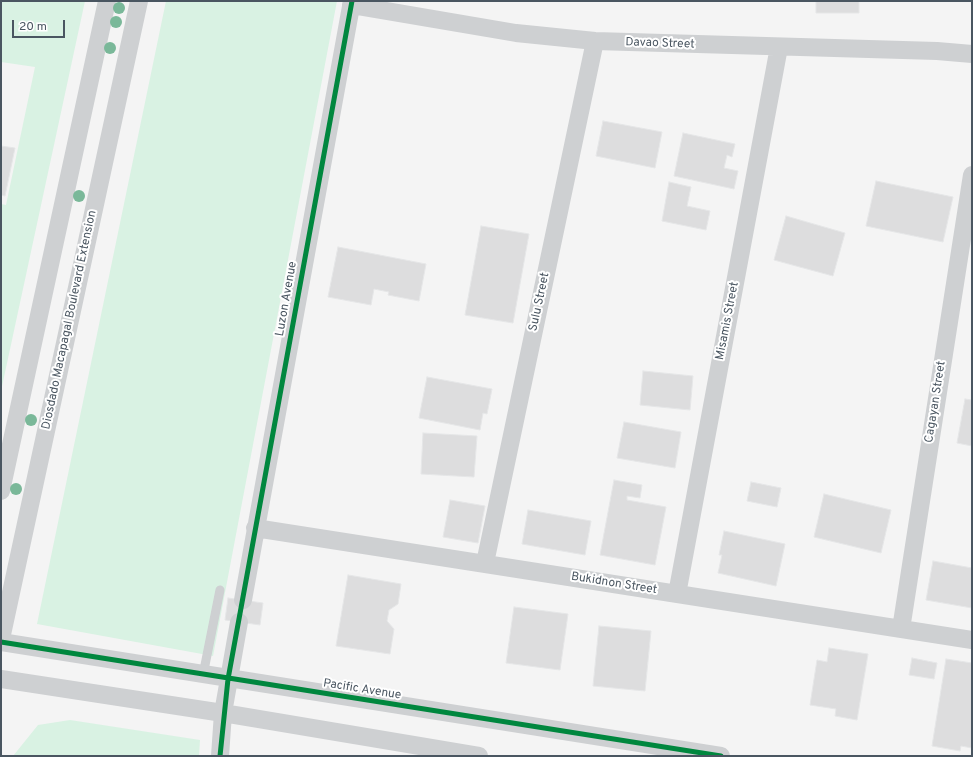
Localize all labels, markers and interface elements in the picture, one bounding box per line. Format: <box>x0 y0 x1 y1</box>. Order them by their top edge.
scale bar <box>14 12 67 38</box>
text: 20 m <box>19 19 47 35</box>
street label: Davao Street <box>625 36 695 52</box>
street label: Diosdado Macapagal Boulevard Extension <box>40 209 100 431</box>
street label: Luzon Avenue <box>273 260 301 338</box>
street label: Sulu Street <box>527 271 553 333</box>
street label: Misamis Street <box>713 281 743 361</box>
street label: Cagayan Street <box>922 360 950 444</box>
street label: Bukidnon Street <box>570 570 658 598</box>
street label: Pacific Avenue <box>322 677 402 703</box>

